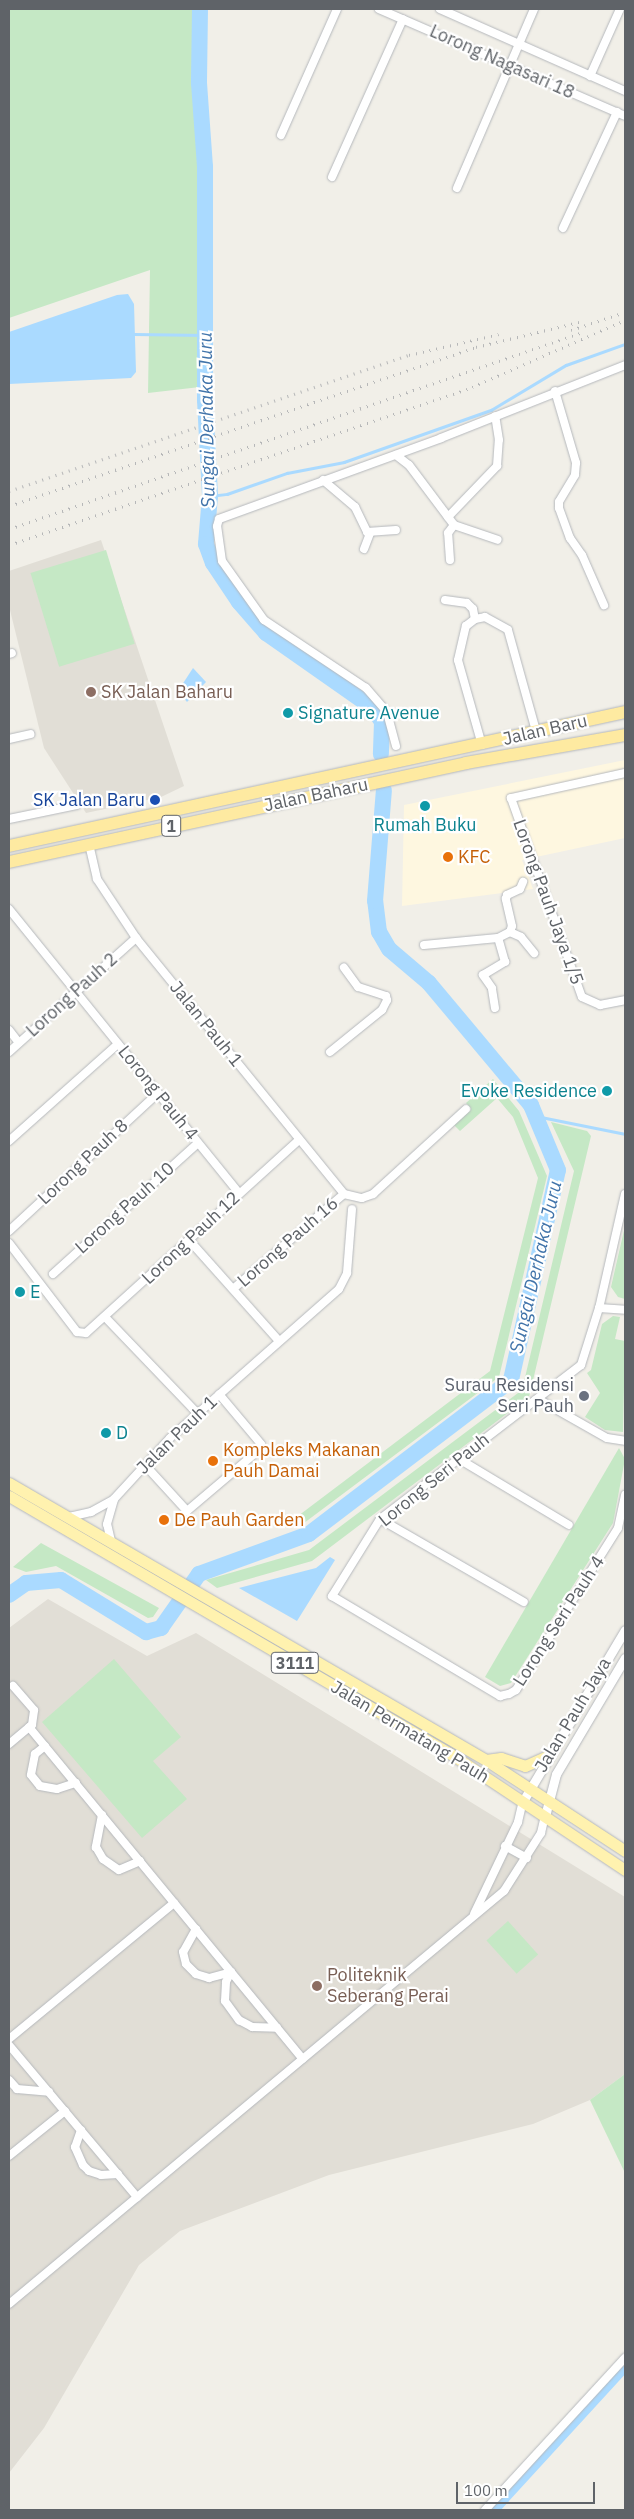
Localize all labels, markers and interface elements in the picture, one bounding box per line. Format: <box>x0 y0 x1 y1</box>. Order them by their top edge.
street label: Lorong Nagasari 18 <box>426 20 578 104</box>
water label: Sungai Derhaka Juru <box>194 332 220 508</box>
place label: SK Jalan Baharu <box>101 681 233 703</box>
marker: SK Jalan Baharu <box>85 686 97 698</box>
place label: Signature Avenue <box>298 702 440 724</box>
marker: Signature Avenue <box>282 707 294 719</box>
street label: Jalan Baru <box>501 710 589 750</box>
street label: Jalan Baharu <box>262 773 370 817</box>
place label: SK Jalan Baru <box>33 789 145 811</box>
marker: SK Jalan Baru <box>149 794 161 806</box>
marker: Rumah Buku <box>419 800 431 812</box>
road number: 1 <box>161 812 181 839</box>
place label: Rumah Buku <box>373 814 477 836</box>
street label: Lorong Pauh Jaya 1/5 <box>508 816 588 988</box>
place label: KFC <box>458 846 490 868</box>
marker: KFC <box>442 851 454 863</box>
street label: Lorong Pauh 2 <box>22 948 122 1042</box>
street label: Jalan Pauh 1 <box>165 977 247 1071</box>
street label: Lorong Pauh 4 <box>113 1041 203 1145</box>
place label: Evoke Residence <box>461 1080 597 1102</box>
marker: Evoke Residence <box>601 1085 613 1097</box>
street label: Lorong Pauh 8 <box>33 1115 133 1209</box>
street label: Lorong Pauh 10 <box>71 1158 179 1258</box>
water label: Sungai Derhaka Juru <box>505 1179 567 1355</box>
street label: Lorong Pauh 12 <box>138 1187 244 1289</box>
street label: Lorong Pauh 16 <box>233 1192 343 1292</box>
place label: E <box>30 1281 40 1303</box>
marker: E <box>14 1286 26 1298</box>
place label: Surau Residensi Seri Pauh <box>444 1375 574 1418</box>
marker: Surau Residensi Seri Pauh <box>578 1390 590 1402</box>
street label: Jalan Pauh 1 <box>132 1391 222 1479</box>
place label: D <box>116 1422 128 1444</box>
marker: D <box>100 1427 112 1439</box>
street label: Lorong Seri Pauh <box>374 1429 494 1531</box>
place label: Kompleks Makanan Pauh Damai <box>223 1440 381 1482</box>
marker: Kompleks Makanan Pauh Damai <box>207 1455 219 1467</box>
place label: De Pauh Garden <box>174 1509 304 1531</box>
marker: De Pauh Garden <box>158 1514 170 1526</box>
street label: Lorong Seri Pauh 4 <box>509 1552 609 1690</box>
road number: 3111 <box>270 1650 320 1676</box>
street label: Jalan Pauh Jaya <box>530 1654 616 1776</box>
street label: Jalan Permatang Pauh <box>327 1676 493 1788</box>
place label: Politeknik Seberang Perai <box>327 1965 449 2008</box>
marker: Politeknik Seberang Perai <box>311 1980 323 1992</box>
scale bar <box>459 2472 598 2504</box>
text: 100 m <box>464 2481 508 2500</box>

